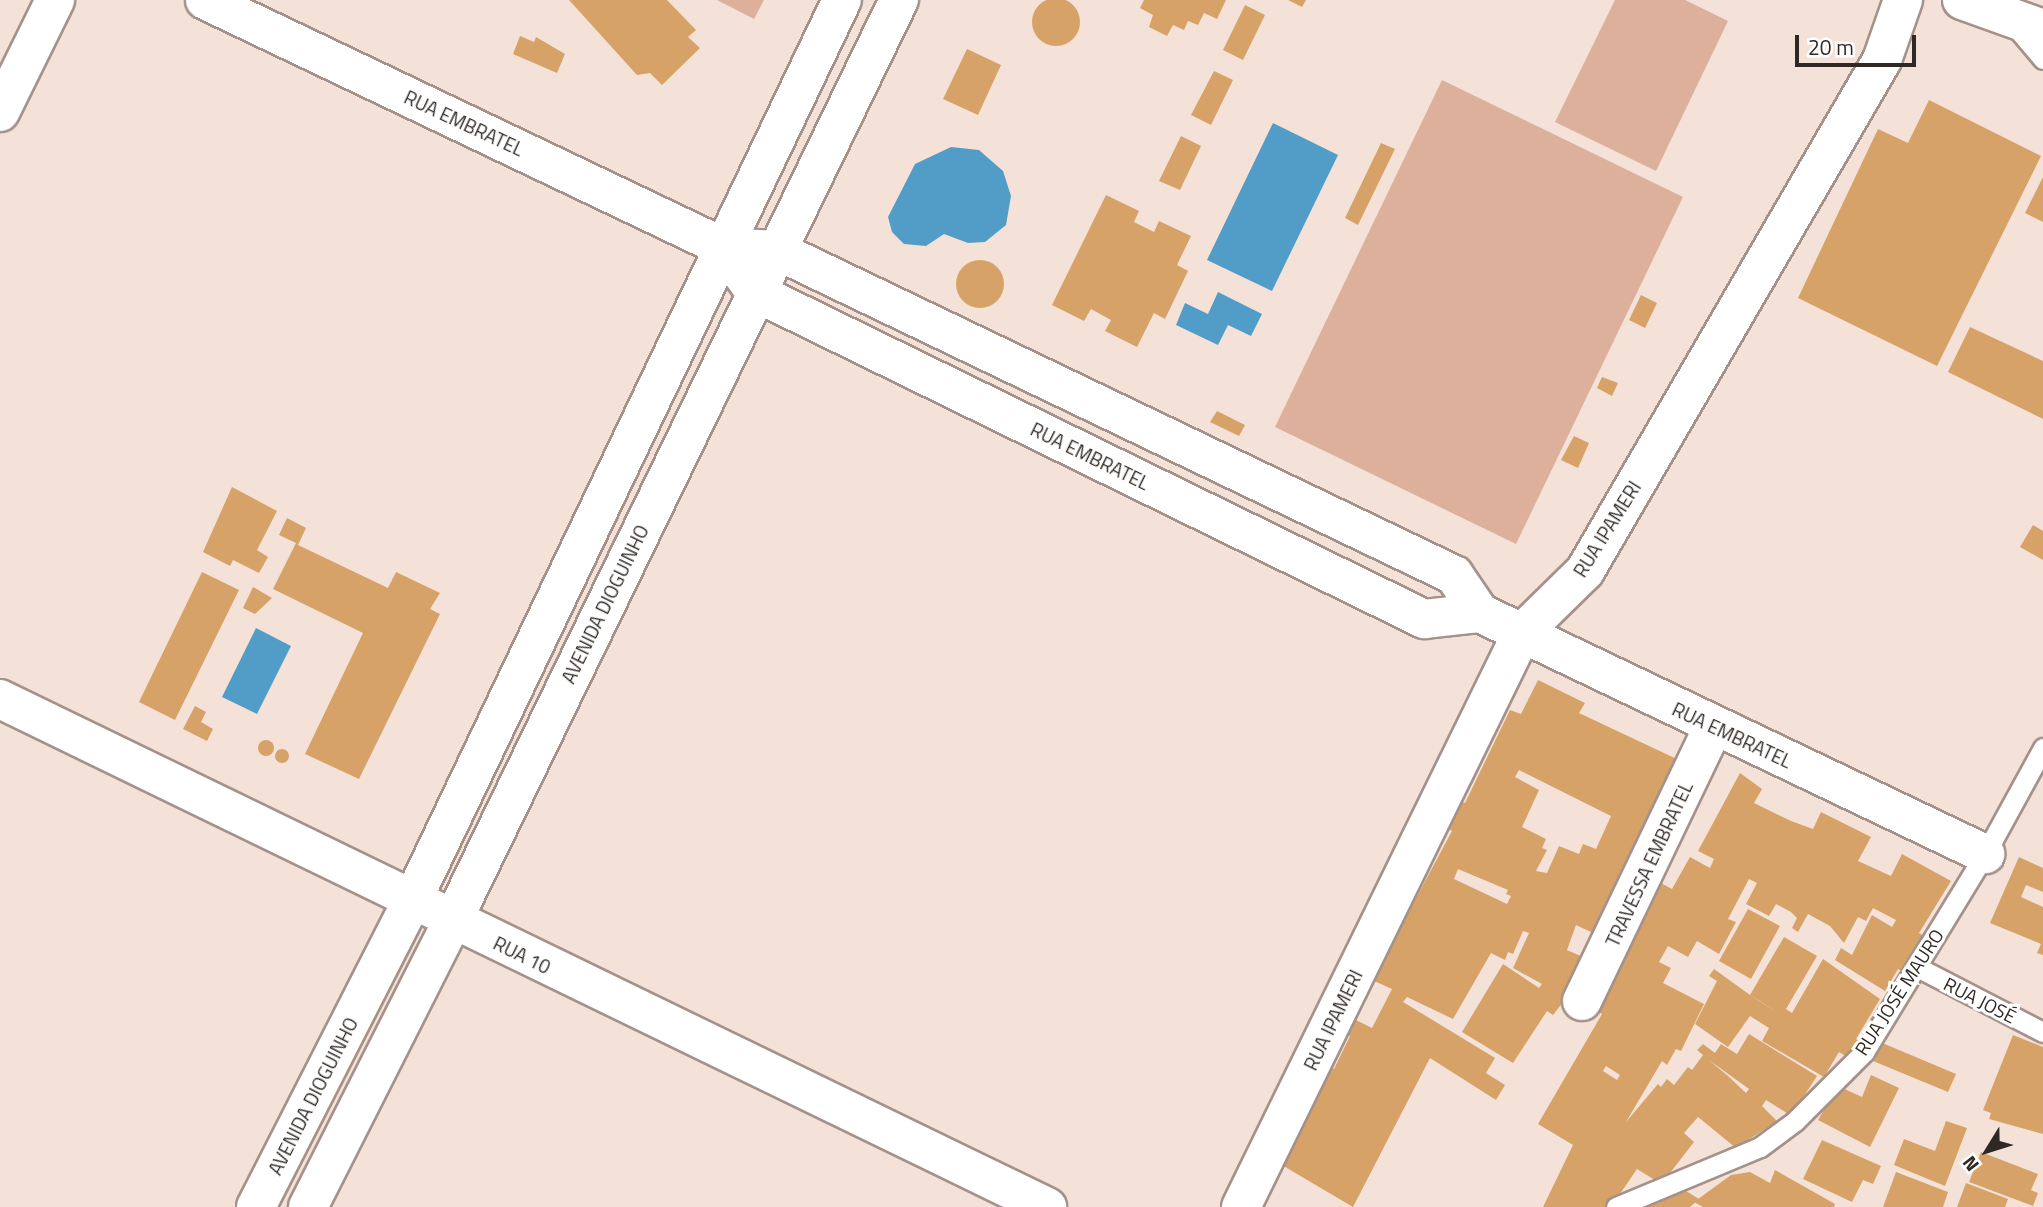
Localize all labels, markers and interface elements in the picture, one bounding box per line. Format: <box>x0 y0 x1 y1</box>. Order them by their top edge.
scale bar <box>1798 21 1919 65</box>
text: 20 m <box>1808 31 1854 63</box>
street label: RUA EMBRATEL <box>401 85 527 161</box>
street label: RUA EMBRATEL <box>1027 417 1153 495</box>
street label: RUA IPAMERI <box>1568 477 1646 581</box>
street label: AVENIDA DIOGUINHO <box>557 521 653 687</box>
street label: RUA EMBRATEL <box>1669 697 1795 773</box>
street label: TRAVESSA EMBRATEL <box>1601 778 1697 950</box>
street label: RUA JOSÉ MAURO <box>1850 925 1948 1059</box>
street label: RUA 10 <box>490 931 554 979</box>
street label: RUA IPAMERI <box>1299 966 1367 1074</box>
street label: RUA JOSÉ <box>1940 972 2020 1028</box>
street label: AVENIDA DIOGUINHO <box>263 1013 363 1179</box>
north arrow <box>1952 1116 2022 1186</box>
text: N <box>1955 1150 1986 1178</box>

